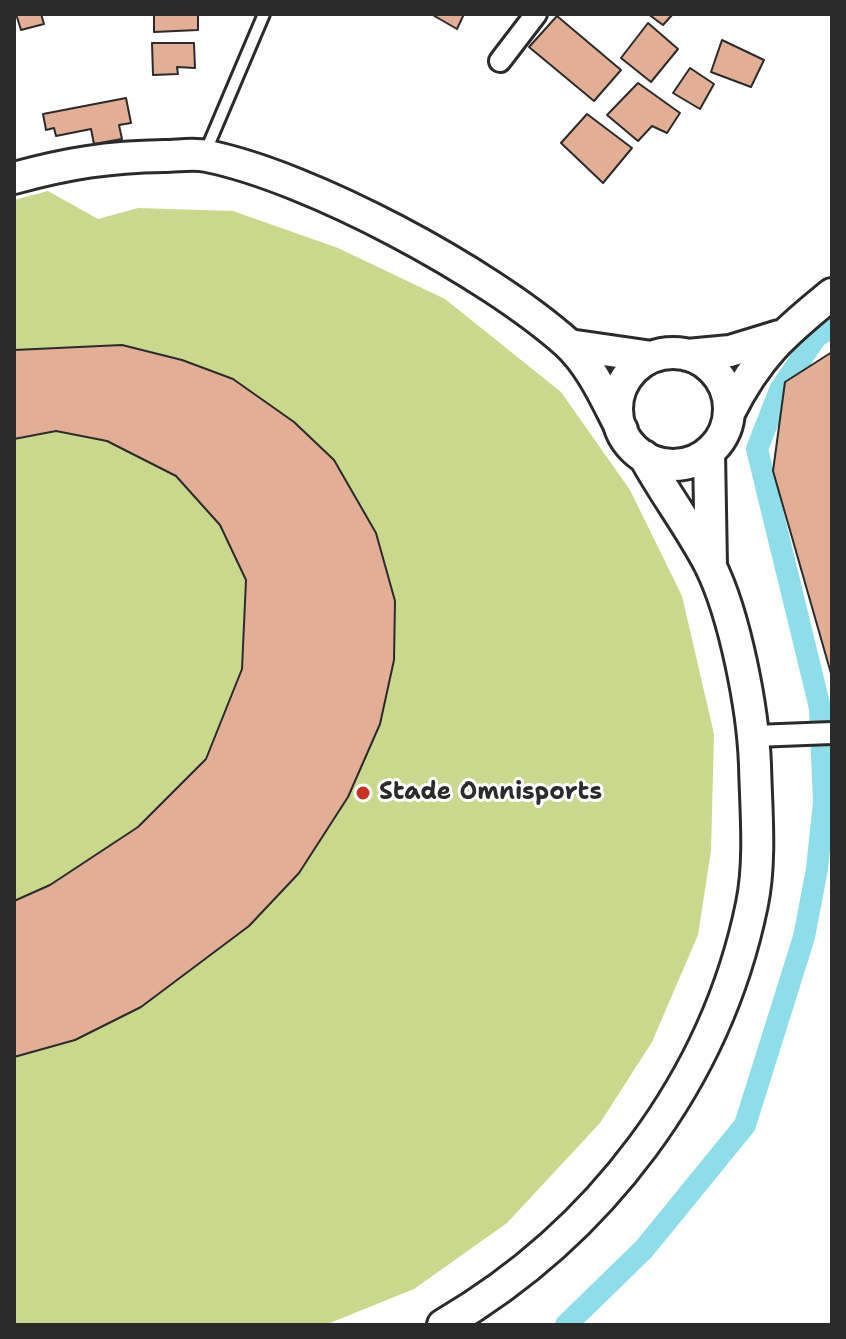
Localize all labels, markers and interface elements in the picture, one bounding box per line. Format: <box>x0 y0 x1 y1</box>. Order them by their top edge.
place label: Stade Omnisports <box>379 779 602 807</box>
marker: Stade Omnisports <box>354 784 372 802</box>

